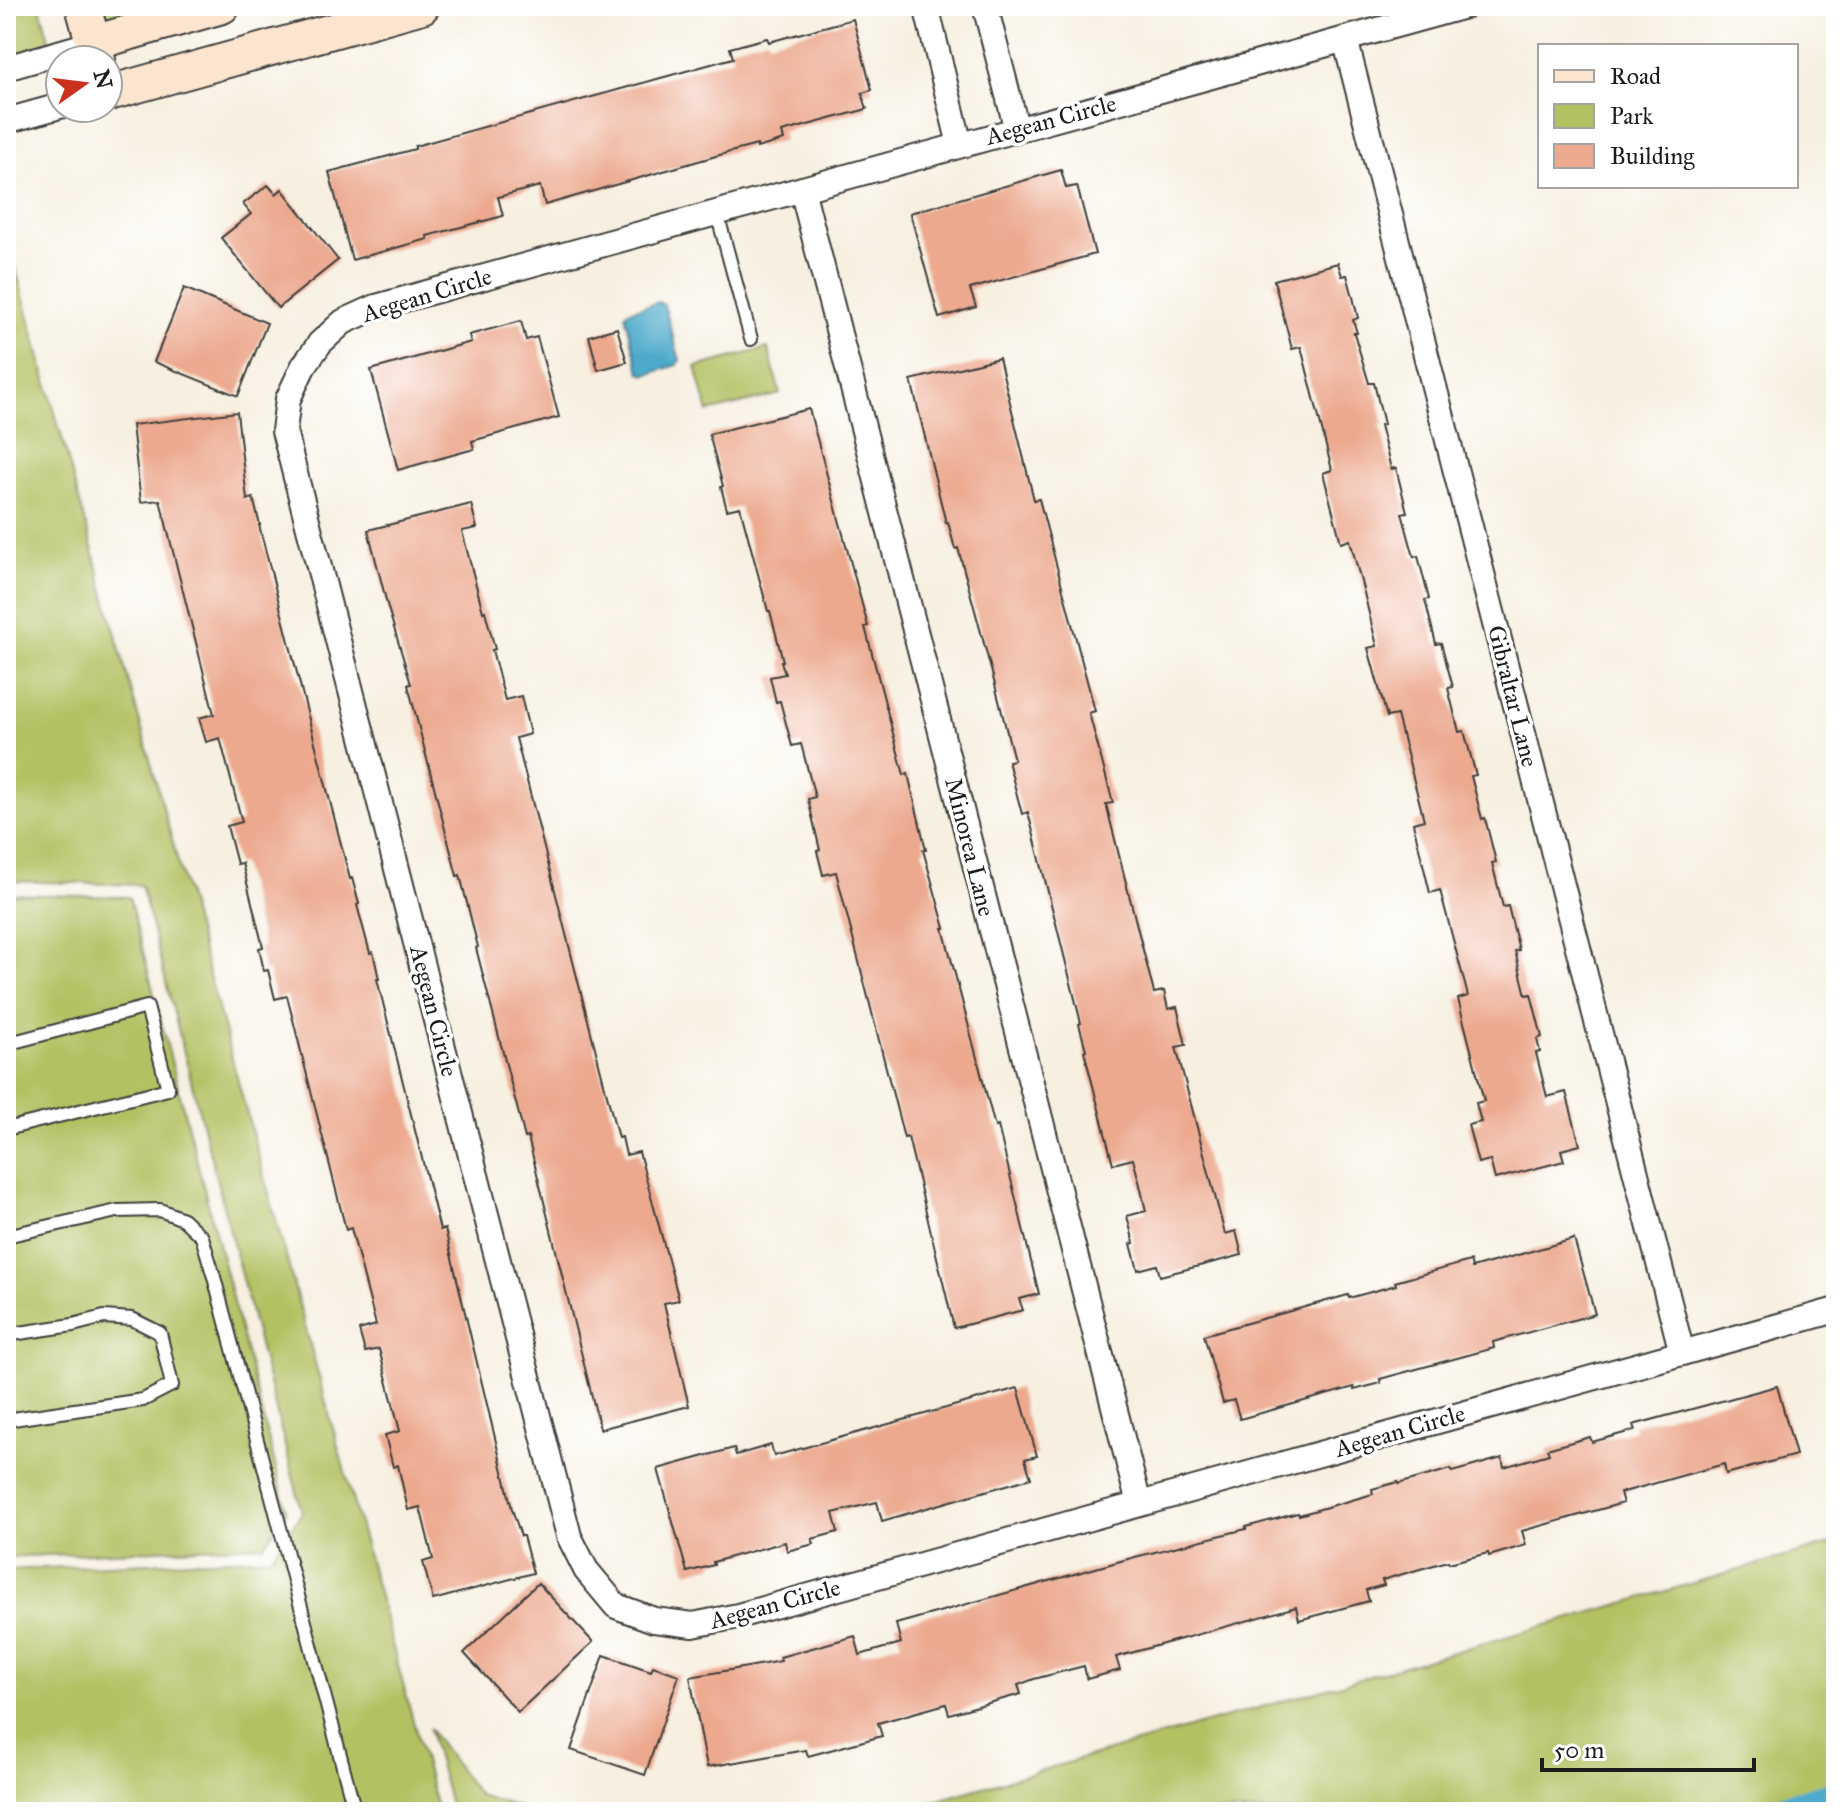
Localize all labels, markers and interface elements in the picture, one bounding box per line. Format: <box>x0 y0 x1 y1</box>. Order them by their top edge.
north arrow <box>44 44 124 124</box>
legend <box>1538 44 1798 188</box>
text: Road <box>1610 61 1661 91</box>
text: N <box>88 67 118 92</box>
street label: Aegean Circle <box>981 88 1120 152</box>
text: Park <box>1610 101 1654 131</box>
text: Building <box>1610 141 1695 171</box>
street label: Aegean Circle <box>358 261 495 329</box>
street label: Gibraltar Lane <box>1481 622 1545 770</box>
street label: Minorea Lane <box>938 775 1002 919</box>
street label: Aegean Circle <box>403 941 465 1080</box>
street label: Aegean Circle <box>1331 1398 1468 1464</box>
street label: Aegean Circle <box>705 1572 844 1636</box>
scale bar <box>1542 1722 1754 1772</box>
text: 50 m <box>1554 1735 1604 1765</box>

